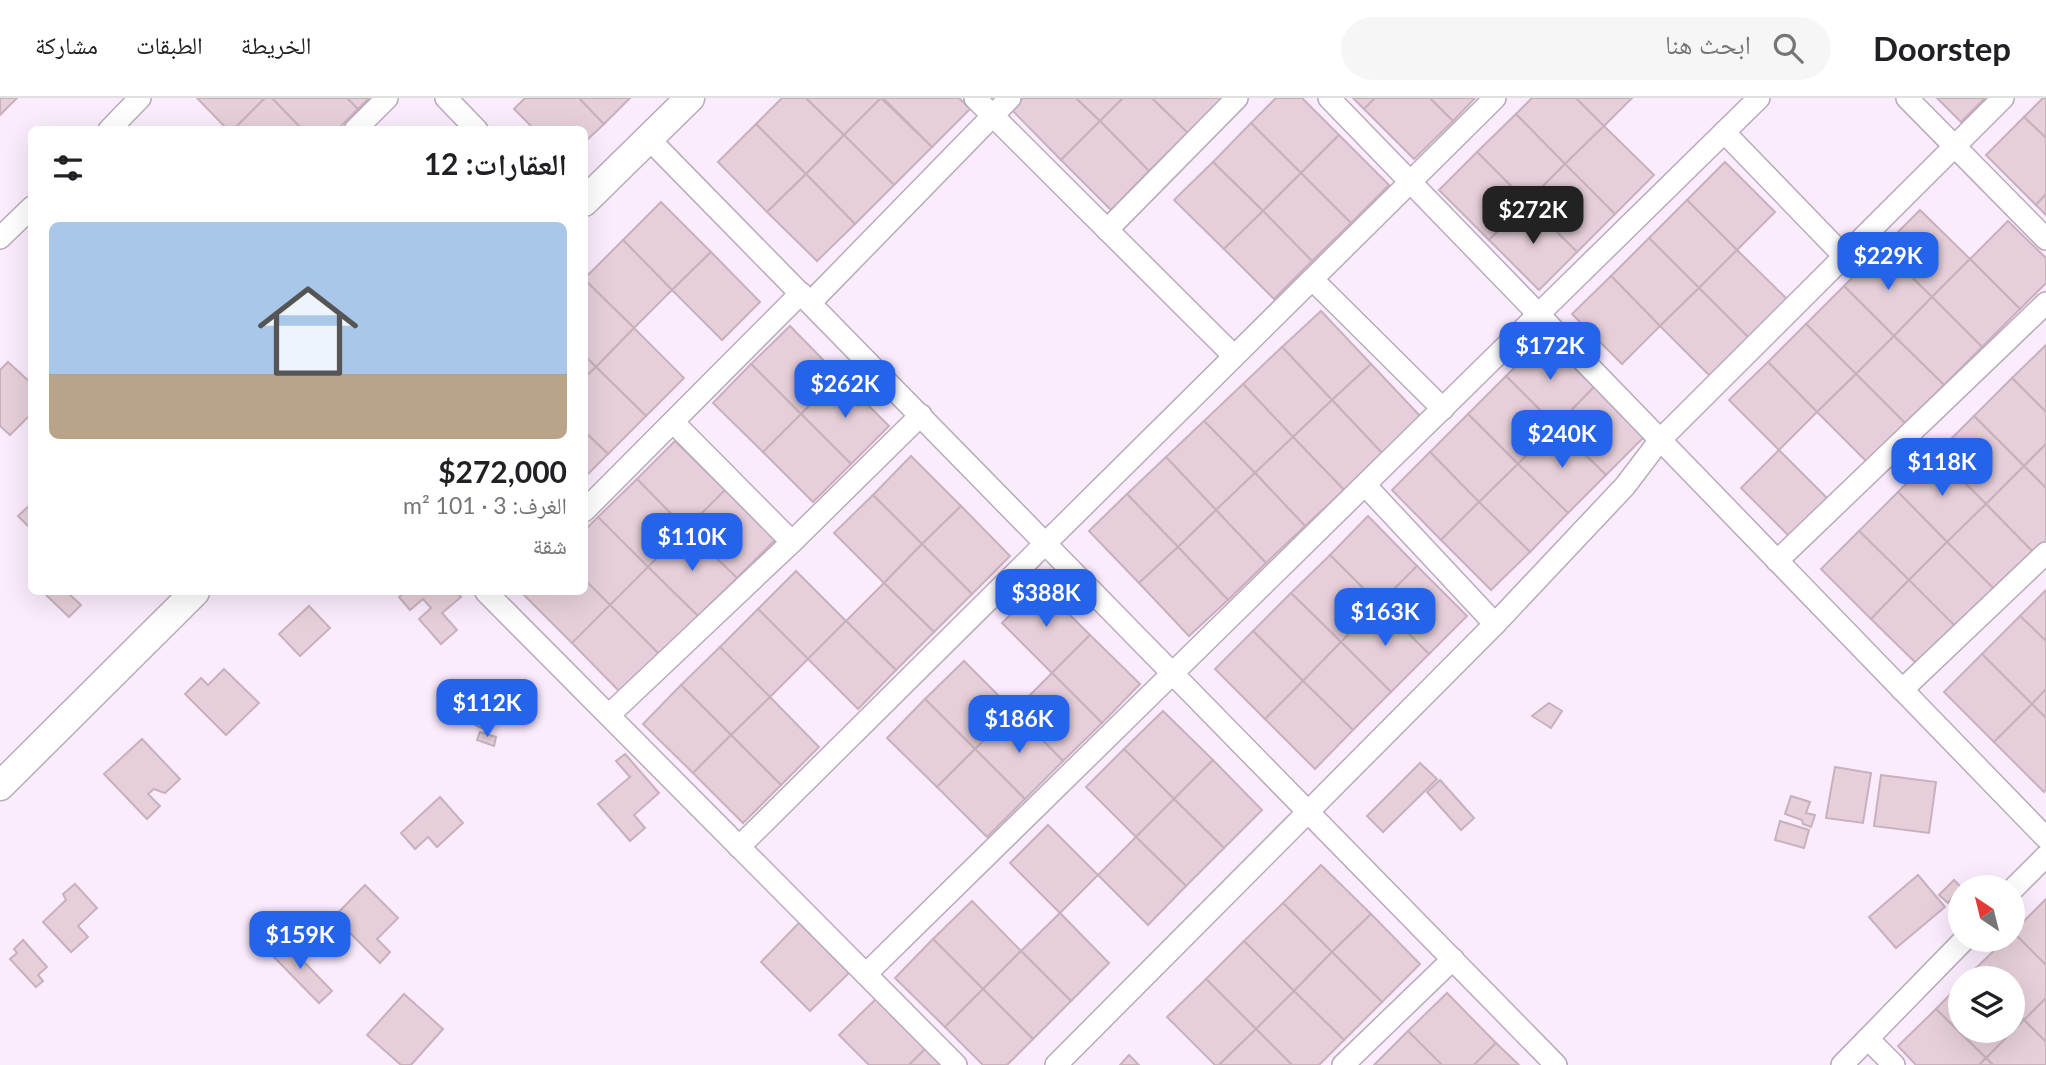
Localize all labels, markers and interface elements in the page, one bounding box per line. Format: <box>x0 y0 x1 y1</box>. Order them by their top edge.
search box <box>1341 17 1831 80</box>
text: ابحث هنا <box>1665 28 1751 60</box>
text: Doorstep <box>1873 28 2011 68</box>
icon: search <box>1769 29 1807 67</box>
text: مشاركة <box>35 30 98 59</box>
text: الطبقات <box>136 30 203 59</box>
text: الخريطة <box>241 30 311 59</box>
text: العقارات: 12 <box>424 145 567 181</box>
icon: filters <box>49 149 87 187</box>
pin: $272K <box>1484 186 1582 246</box>
text: $272K <box>1498 195 1568 223</box>
pin: $229K <box>1839 232 1937 292</box>
text: $229K <box>1853 241 1923 269</box>
icon: home <box>245 268 371 394</box>
pin: $172K <box>1501 322 1599 382</box>
text: $172K <box>1515 331 1585 359</box>
pin: $262K <box>796 360 894 420</box>
text: $262K <box>810 369 880 397</box>
pin: $240K <box>1513 410 1611 470</box>
text: $240K <box>1527 419 1597 447</box>
pin: $118K <box>1893 438 1991 498</box>
text: $118K <box>1907 447 1977 475</box>
text: $272,000 <box>438 453 567 489</box>
text: الغرف: 3 · 101 m² <box>403 491 567 519</box>
pin: $110K <box>643 514 741 573</box>
text: $110K <box>657 522 727 550</box>
text: شقة <box>533 531 567 559</box>
pin: $388K <box>997 570 1095 629</box>
text: $388K <box>1011 578 1081 606</box>
pin: $163K <box>1336 588 1434 648</box>
text: $163K <box>1350 597 1420 625</box>
pin: $112K <box>438 680 536 739</box>
text: $112K <box>452 688 522 716</box>
pin: $186K <box>970 696 1068 755</box>
text: $186K <box>984 704 1054 732</box>
north arrow <box>1948 875 2025 952</box>
map controls <box>1948 875 2025 1043</box>
pin: $159K <box>251 912 349 971</box>
text: $159K <box>265 920 335 948</box>
button: layers <box>1948 966 2025 1043</box>

